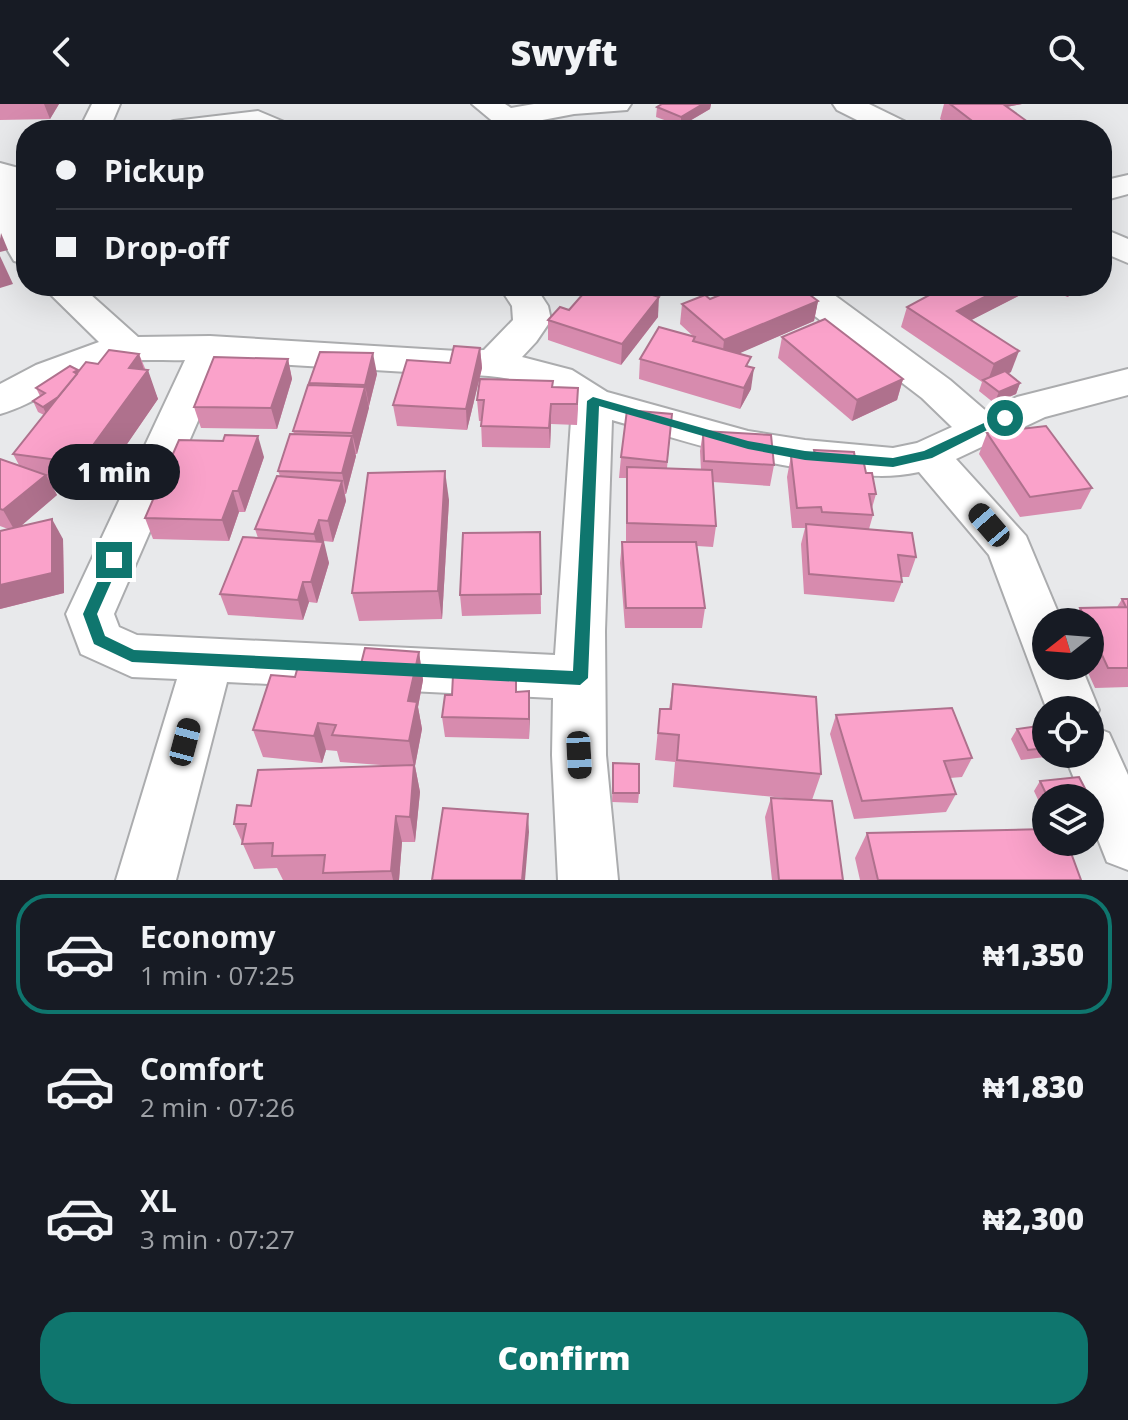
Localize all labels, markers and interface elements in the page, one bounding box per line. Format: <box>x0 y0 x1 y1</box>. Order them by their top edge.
text: Swyft <box>511 28 617 77</box>
icon: back <box>40 30 84 74</box>
icon: search <box>1044 30 1088 74</box>
text: Pickup <box>104 150 205 191</box>
text: Drop-off <box>104 227 229 268</box>
route start <box>987 400 1023 436</box>
callout: 1 min <box>48 444 180 500</box>
text: 1 min <box>77 454 151 490</box>
car <box>964 499 1014 551</box>
route end <box>96 542 132 578</box>
north arrow <box>1032 608 1104 680</box>
map controls <box>1032 608 1104 856</box>
button: locate <box>1032 696 1104 768</box>
car <box>167 716 203 768</box>
car <box>566 730 592 780</box>
button: layers <box>1032 784 1104 856</box>
text: Economy <box>140 916 276 957</box>
icon: car <box>44 918 116 990</box>
text: ₦1,350 <box>983 934 1084 975</box>
text: 1 min · 07:25 <box>140 957 295 993</box>
text: Comfort <box>140 1048 264 1089</box>
icon: car <box>44 1050 116 1122</box>
text: ₦1,830 <box>983 1066 1084 1107</box>
text: 2 min · 07:26 <box>140 1089 295 1125</box>
text: XL <box>140 1180 177 1221</box>
icon: car <box>44 1182 116 1254</box>
text: ₦2,300 <box>983 1198 1084 1239</box>
text: 3 min · 07:27 <box>140 1221 295 1257</box>
button: Confirm <box>40 1312 1088 1404</box>

